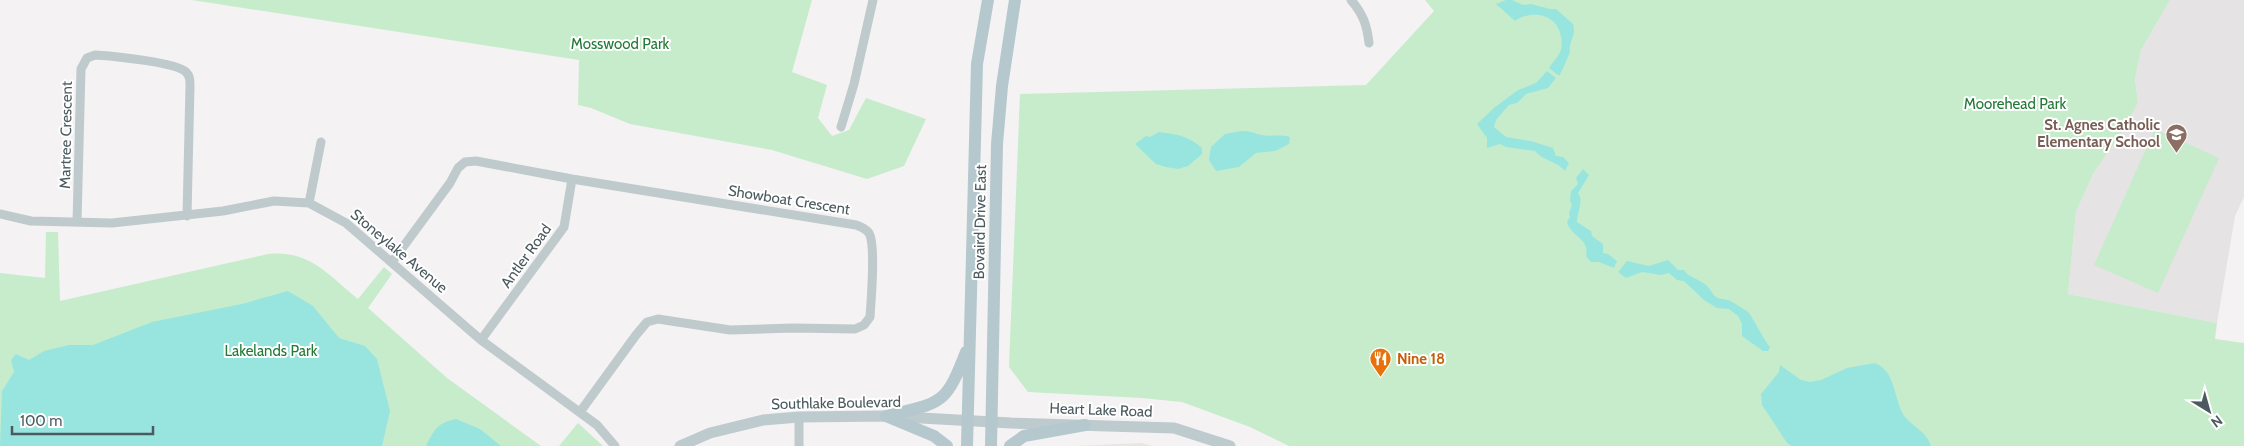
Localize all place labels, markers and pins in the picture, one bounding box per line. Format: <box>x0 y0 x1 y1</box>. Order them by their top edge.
place label: St. Agnes Catholic Elementary School <box>2037 116 2160 151</box>
school or university icon: St. Agnes Catholic Elementary School <box>2164 122 2188 153</box>
restaurant icon: Nine 18 <box>1369 347 1393 378</box>
place label: Nine 18 <box>1397 350 1445 368</box>

